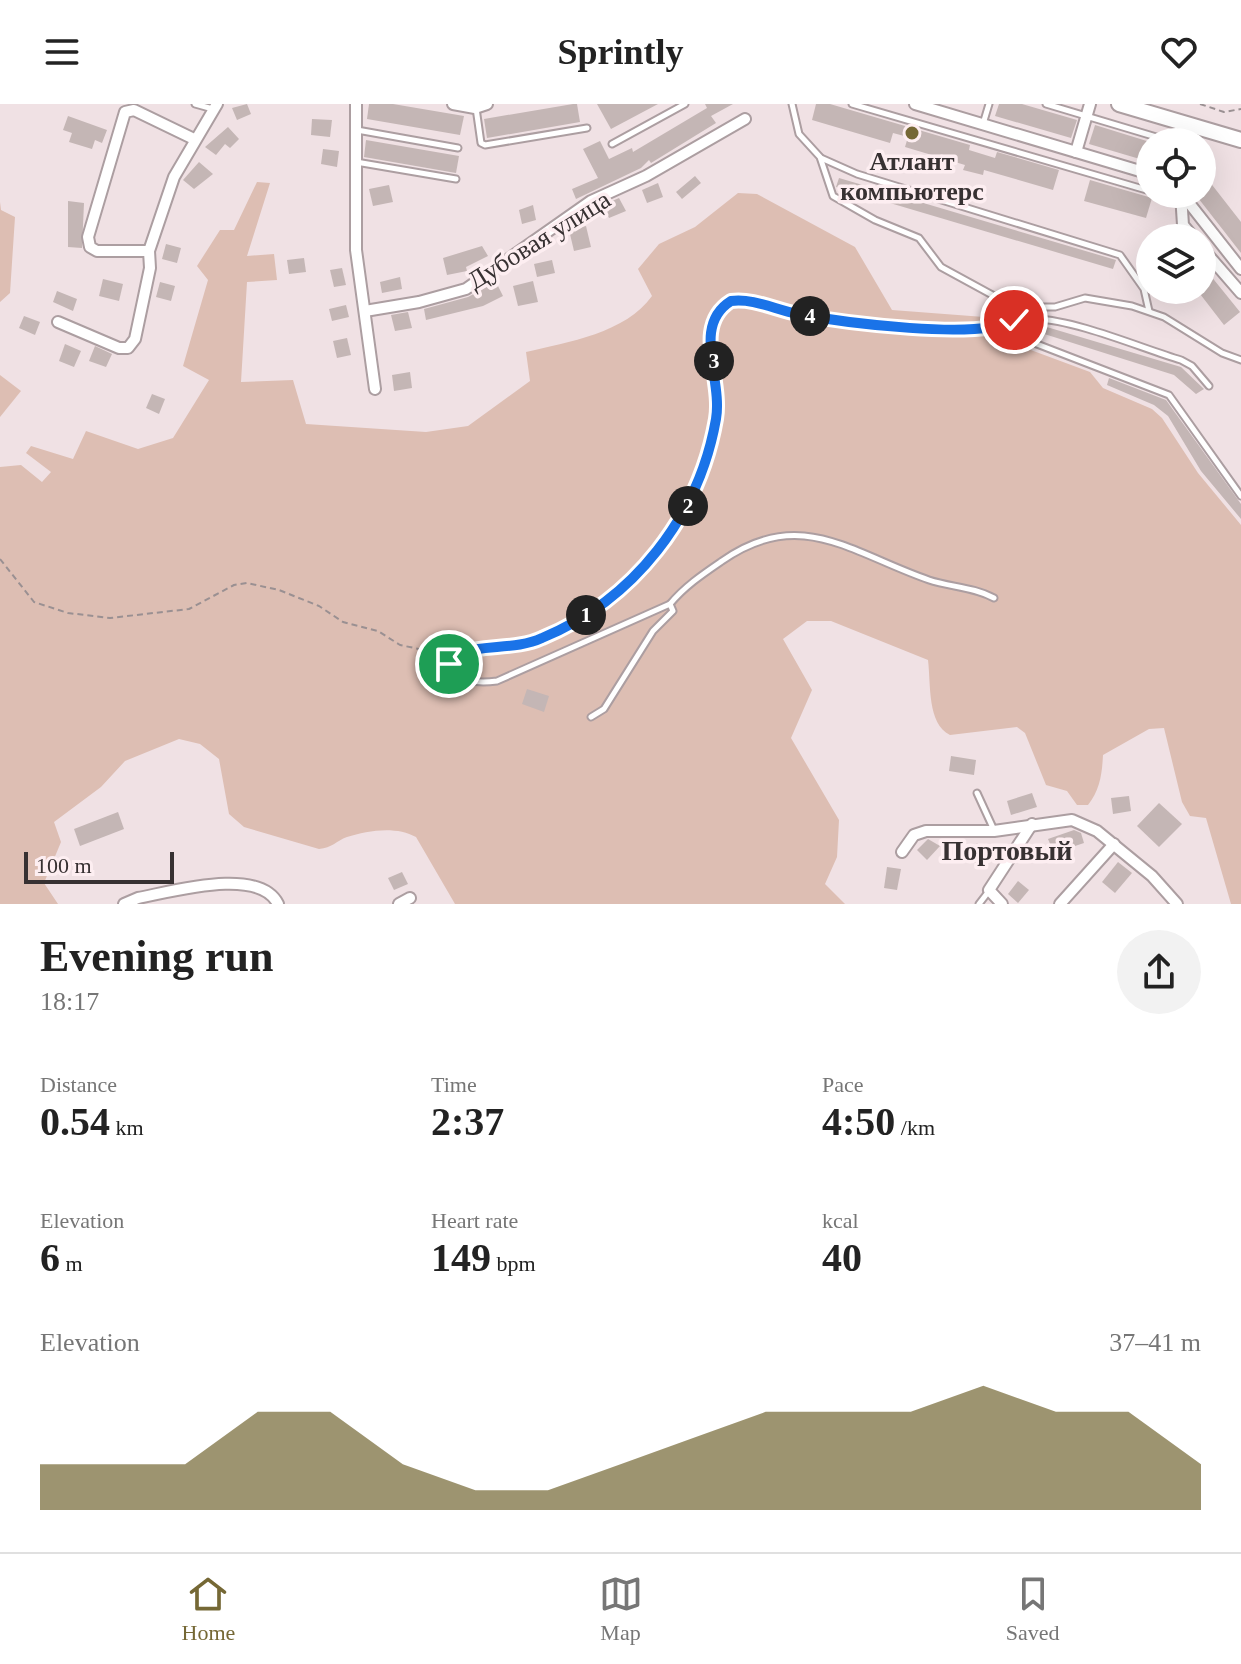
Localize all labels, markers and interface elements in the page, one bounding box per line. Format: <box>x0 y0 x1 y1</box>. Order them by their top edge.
icon: menu <box>40 30 84 74</box>
icon: heart <box>1157 30 1201 74</box>
text: Sprintly <box>557 32 684 72</box>
marker: Атлант компьютерс <box>903 124 921 142</box>
map controls <box>1136 128 1216 304</box>
button: locate <box>1136 128 1216 208</box>
place label: Атлант компьютерс <box>840 147 984 206</box>
street label: Дубовая улица <box>462 184 616 295</box>
button: layers <box>1136 224 1216 304</box>
pin <box>980 286 1048 354</box>
pin: 4 <box>790 296 830 336</box>
icon: check <box>992 298 1036 342</box>
text: 4 <box>805 303 816 328</box>
pin: 3 <box>694 341 734 381</box>
text: 3 <box>709 348 720 373</box>
pin: 2 <box>668 486 708 526</box>
text: 2 <box>683 493 694 518</box>
pin: 1 <box>566 595 606 635</box>
text: 1 <box>581 602 592 627</box>
pin <box>415 630 483 698</box>
icon: arrive <box>427 642 471 686</box>
district label: Портовый <box>942 835 1072 866</box>
scale bar <box>24 848 174 884</box>
text: 100 m <box>36 853 92 878</box>
button: share <box>1117 930 1201 1014</box>
text: Evening run <box>40 932 274 981</box>
text: 18:17 <box>40 987 99 1016</box>
text: Distance <box>40 1072 117 1097</box>
text: Time <box>431 1072 477 1097</box>
text: Pace <box>822 1072 864 1097</box>
text: 0.54 <box>40 1099 110 1144</box>
text: 2:37 <box>431 1099 504 1144</box>
text: 4:50 <box>822 1099 895 1144</box>
text: km <box>110 1115 144 1140</box>
text: /km <box>895 1115 935 1140</box>
text: Elevation <box>40 1208 124 1233</box>
text: Heart rate <box>431 1208 518 1233</box>
text: kcal <box>822 1208 859 1233</box>
text: 6 <box>40 1235 60 1280</box>
text: 149 <box>431 1235 491 1280</box>
text: 40 <box>822 1235 862 1280</box>
text: m <box>60 1251 83 1276</box>
text: bpm <box>491 1251 536 1276</box>
text: Elevation <box>40 1328 140 1357</box>
text: 37–41 m <box>1109 1328 1201 1357</box>
tab: Home <box>182 1572 235 1646</box>
tab: Map <box>599 1572 643 1646</box>
tab: Saved <box>1006 1572 1059 1646</box>

